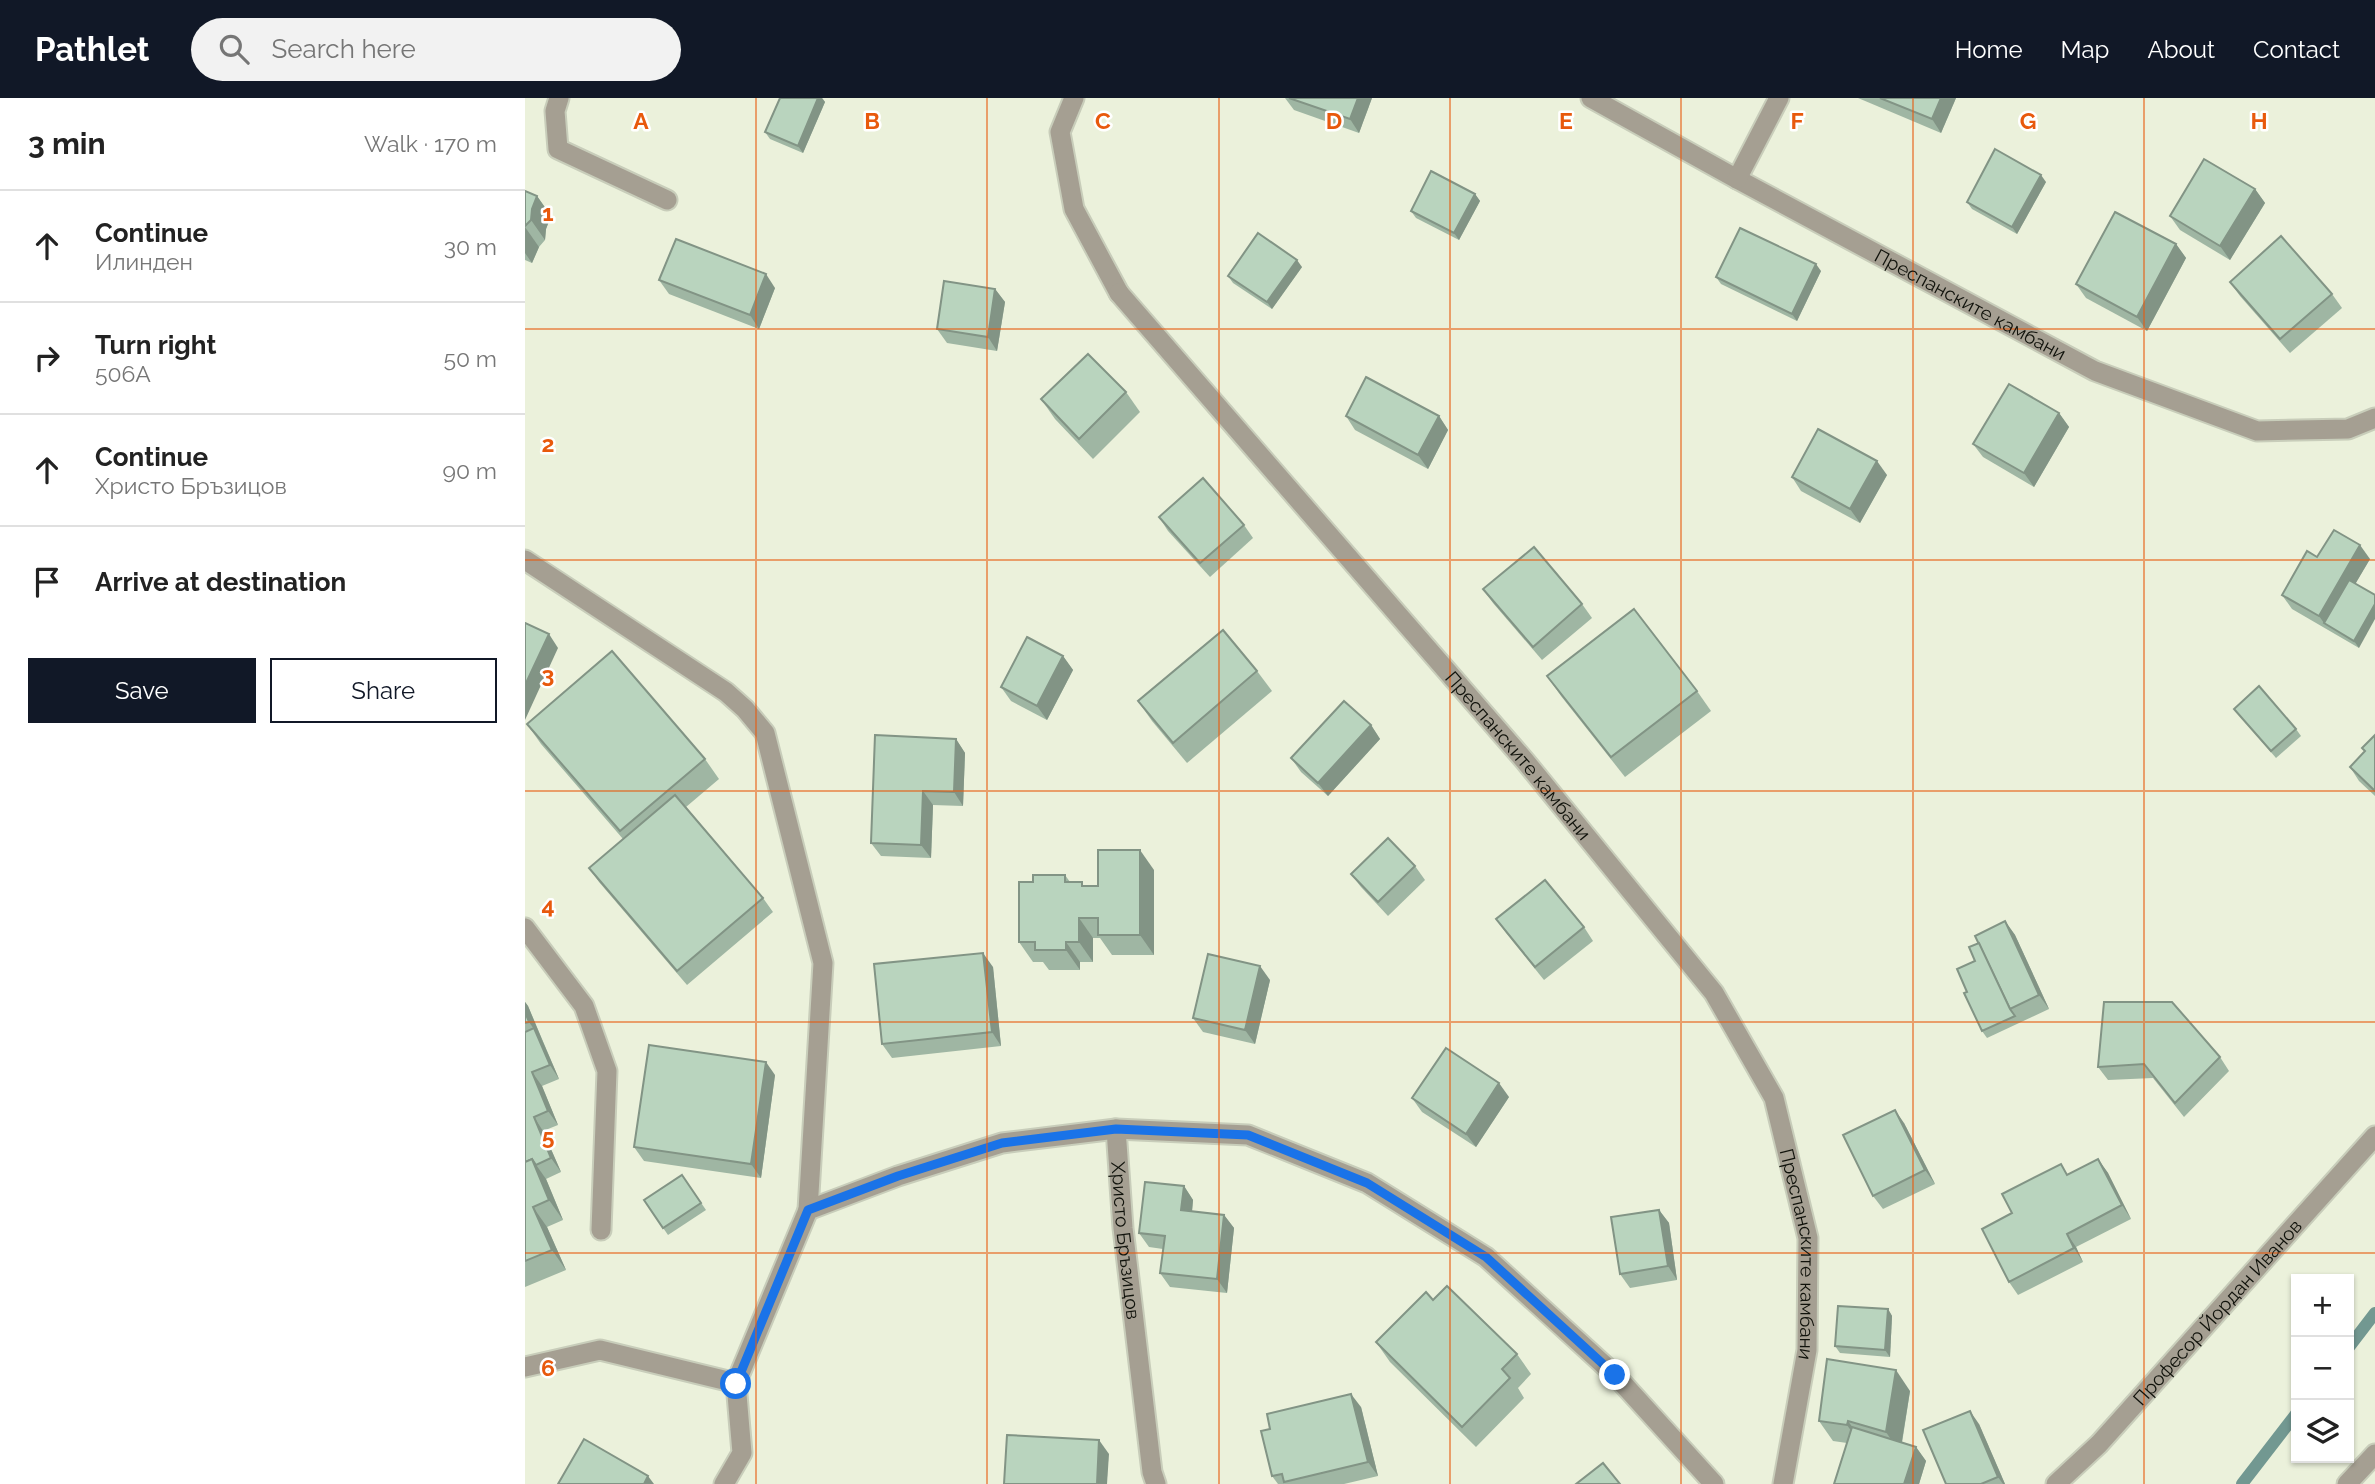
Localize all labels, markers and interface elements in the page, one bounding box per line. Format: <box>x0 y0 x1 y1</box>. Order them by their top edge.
search box <box>191 18 681 81</box>
text: Pathlet <box>35 30 149 69</box>
icon: search <box>215 30 253 68</box>
text: Search here <box>271 34 416 64</box>
text: Home <box>1955 35 2023 64</box>
text: Map <box>2061 35 2109 64</box>
text: About <box>2147 35 2215 64</box>
text: Contact <box>2253 35 2340 64</box>
text: A <box>633 107 649 134</box>
text: B <box>864 107 880 134</box>
text: C <box>1095 107 1111 134</box>
text: D <box>1326 107 1342 134</box>
text: E <box>1559 107 1573 134</box>
text: F <box>1790 107 1804 134</box>
text: G <box>2020 107 2036 134</box>
text: H <box>2250 107 2268 134</box>
text: 3 min <box>28 126 106 161</box>
text: Walk · 170 m <box>364 130 497 157</box>
text: 1 <box>542 199 554 226</box>
text: Continue <box>95 218 208 248</box>
icon: ahead <box>28 227 66 265</box>
text: 30 m <box>444 233 497 260</box>
street label: Преспанските камбани <box>1871 244 2070 364</box>
text: Илинден <box>95 248 193 275</box>
text: Turn right <box>95 330 216 360</box>
icon: right <box>28 339 66 377</box>
text: 50 m <box>443 345 497 372</box>
text: 506А <box>95 360 151 387</box>
text: 2 <box>542 430 554 457</box>
text: Continue <box>95 442 208 472</box>
icon: ahead <box>28 451 66 489</box>
text: 90 m <box>442 457 497 484</box>
text: Христо Бръзицов <box>95 472 287 499</box>
icon: arrive <box>28 563 66 601</box>
text: Arrive at destination <box>95 567 346 597</box>
button: Save <box>28 658 256 723</box>
button: Share <box>270 658 497 723</box>
text: 3 <box>542 661 554 688</box>
street label: Преспанските камбани <box>1441 667 1596 844</box>
text: 4 <box>541 892 555 919</box>
text: 5 <box>542 1123 555 1150</box>
street label: Преспанските камбани <box>1776 1146 1819 1362</box>
street label: Христо Бръзицов <box>1107 1161 1145 1321</box>
street label: Професор Йордан Иванов <box>2128 1215 2306 1409</box>
map controls <box>2291 1274 2354 1463</box>
button: + <box>2291 1274 2354 1337</box>
button: − <box>2291 1337 2354 1400</box>
text: 6 <box>541 1354 555 1381</box>
route end <box>1599 1359 1630 1390</box>
route start <box>720 1368 751 1399</box>
button: layers <box>2291 1400 2354 1463</box>

